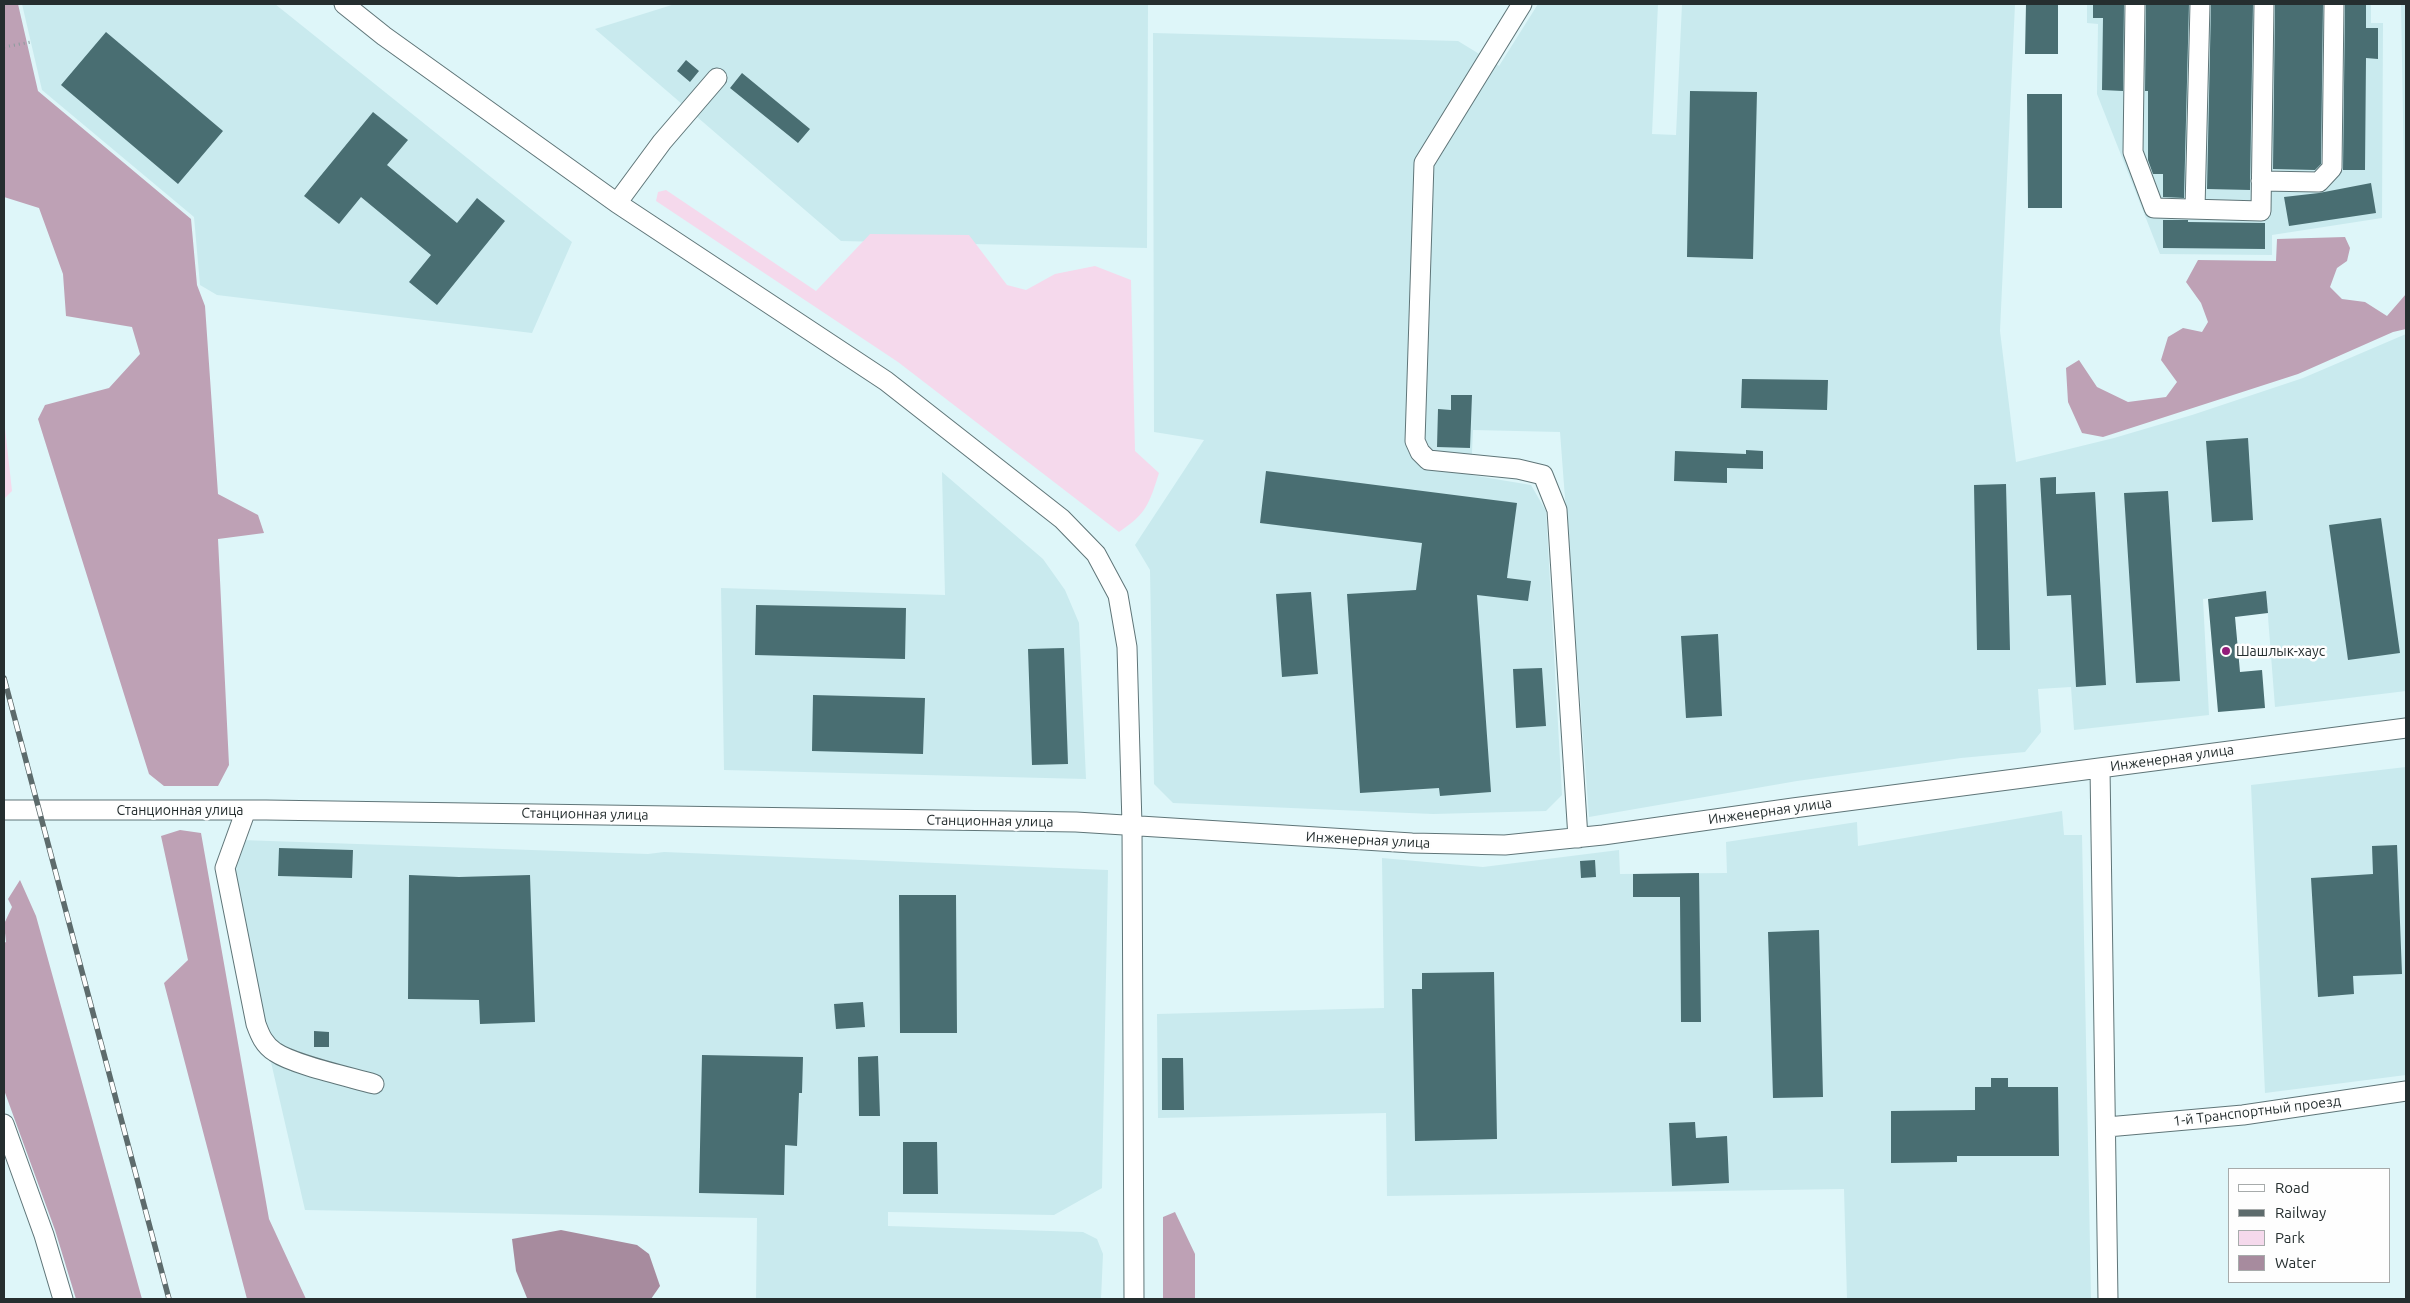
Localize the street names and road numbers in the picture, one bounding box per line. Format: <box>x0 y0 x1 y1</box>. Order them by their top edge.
street label: Инженерная улица <box>2109 741 2235 775</box>
street label: Инженерная улица <box>1707 794 1833 828</box>
street label: Станционная улица <box>116 802 244 818</box>
street label: Станционная улица <box>521 804 649 824</box>
street label: Станционная улица <box>926 811 1054 831</box>
street label: Инженерная улица <box>1305 828 1431 852</box>
street label: 1-й Транспортный проезд <box>2172 1092 2342 1130</box>

